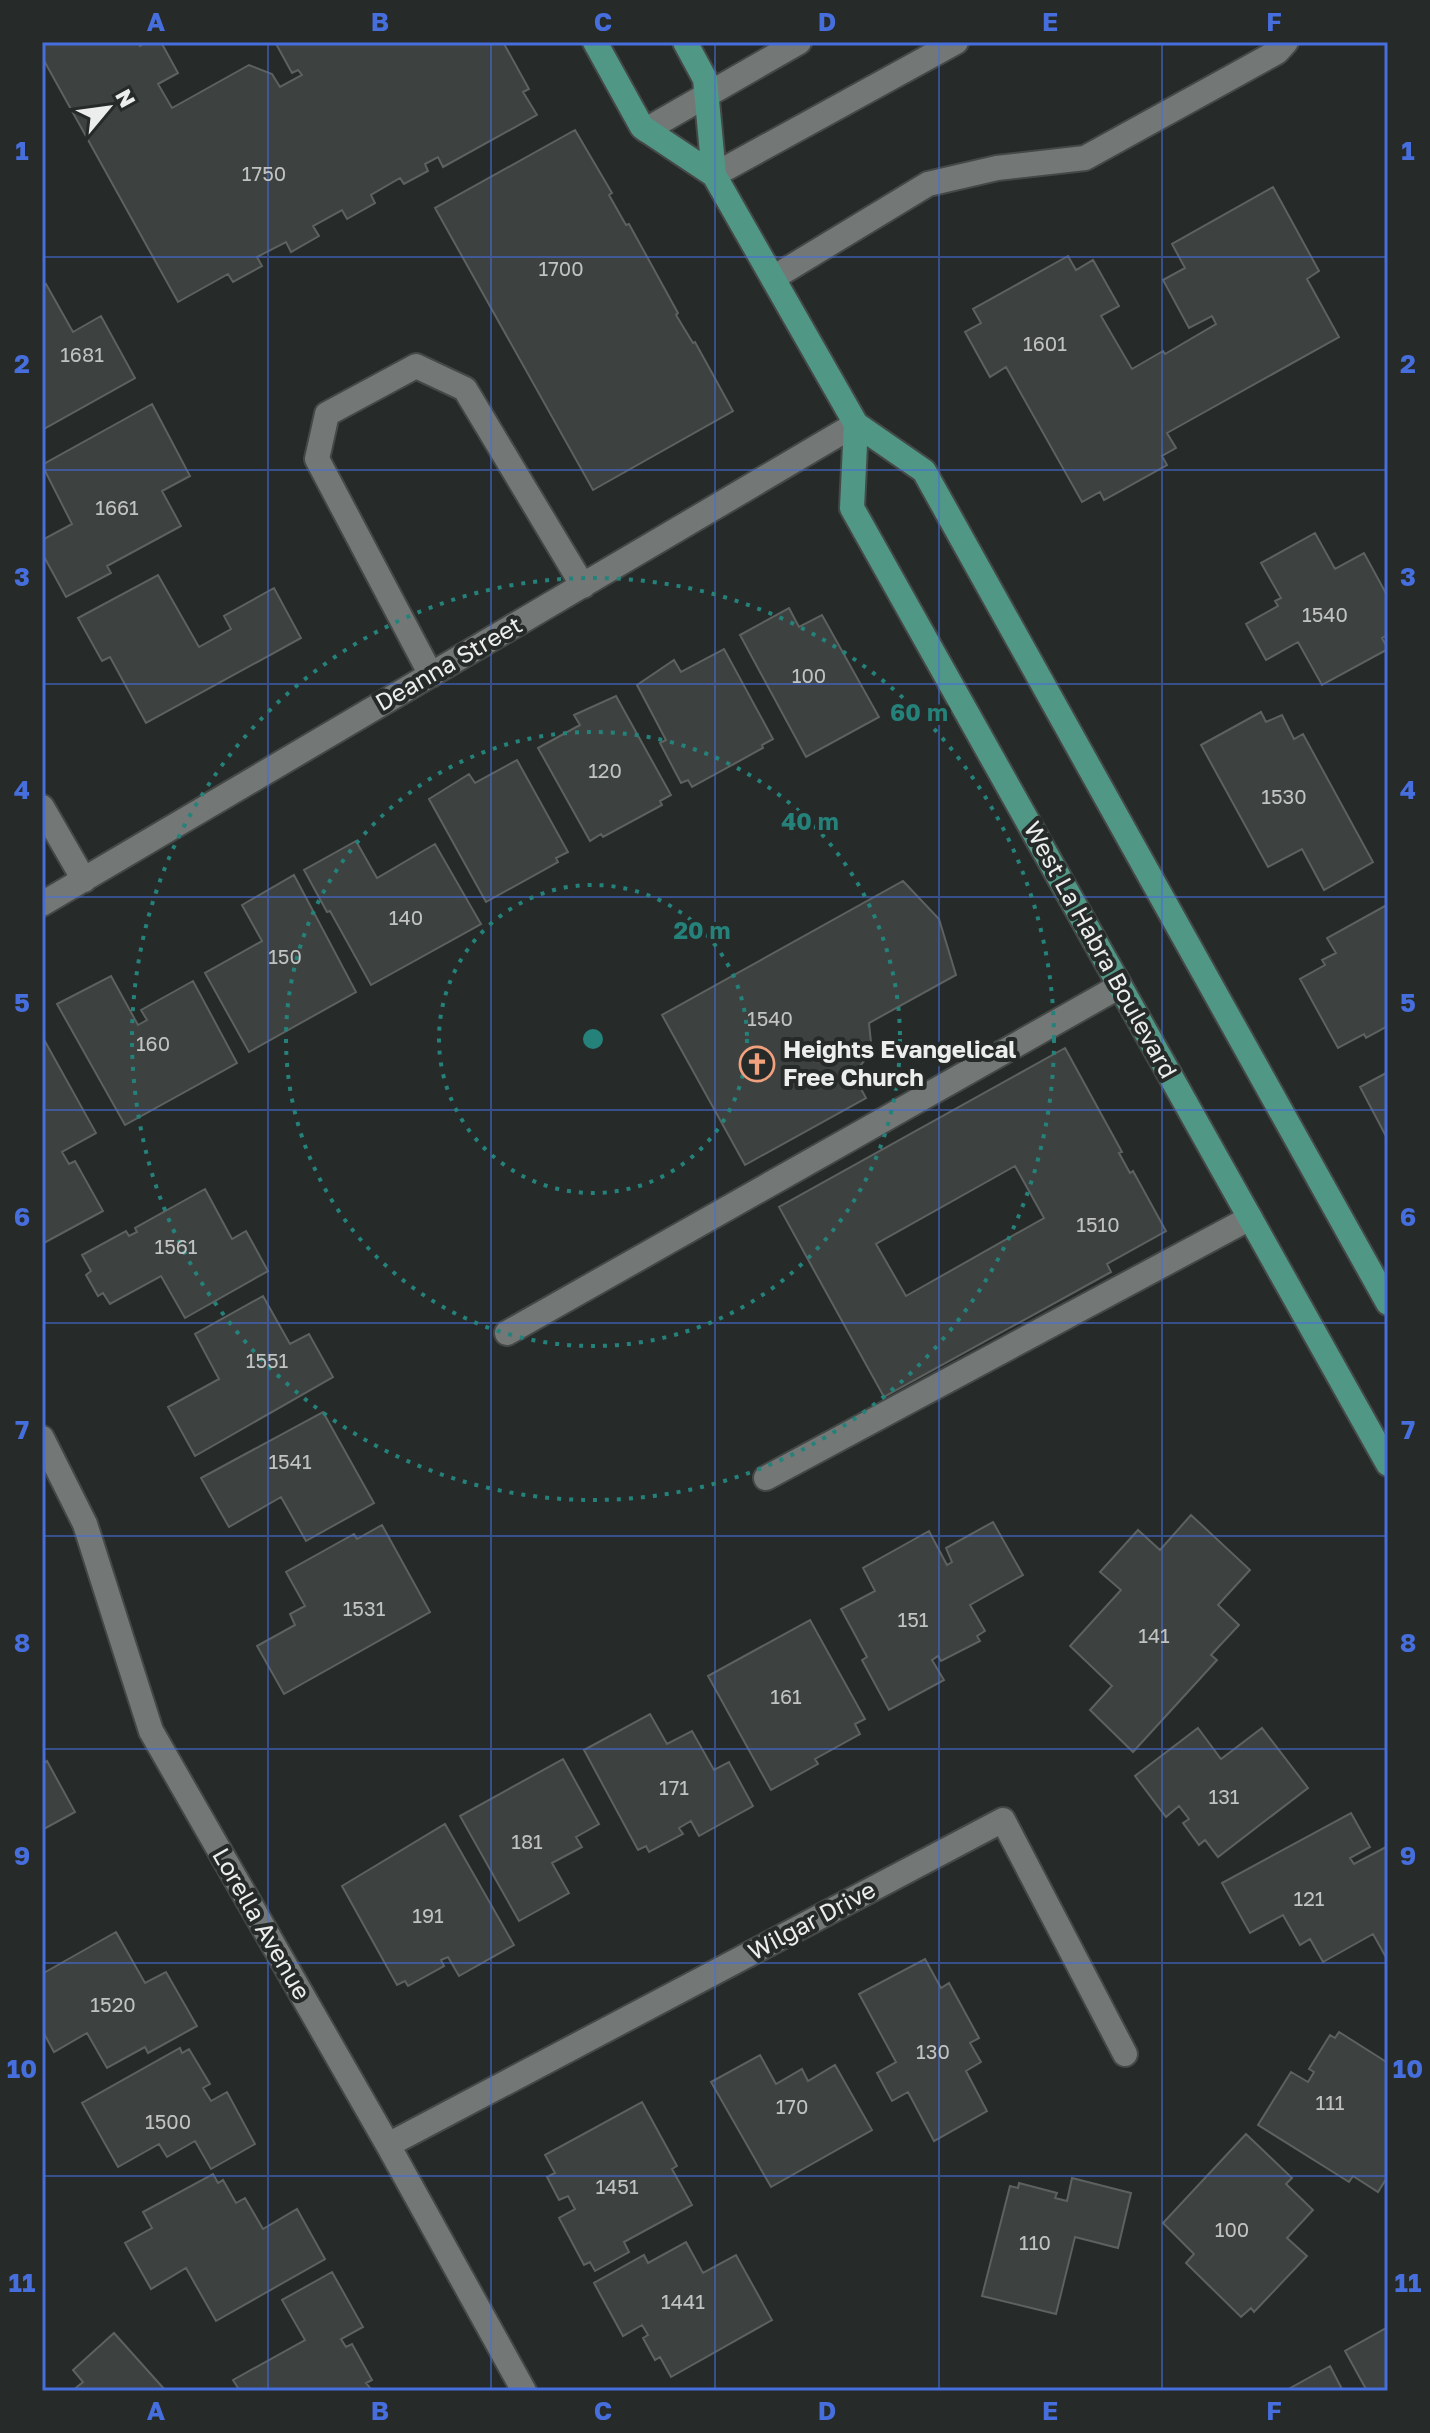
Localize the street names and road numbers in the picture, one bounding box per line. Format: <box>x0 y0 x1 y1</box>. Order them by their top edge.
street label: Deanna Street <box>370 609 527 716</box>
street label: West La Habra Boulevard <box>1019 816 1184 1083</box>
street label: Lorella Avenue <box>207 1842 317 2004</box>
street label: Wilgar Drive <box>743 1874 880 1965</box>

